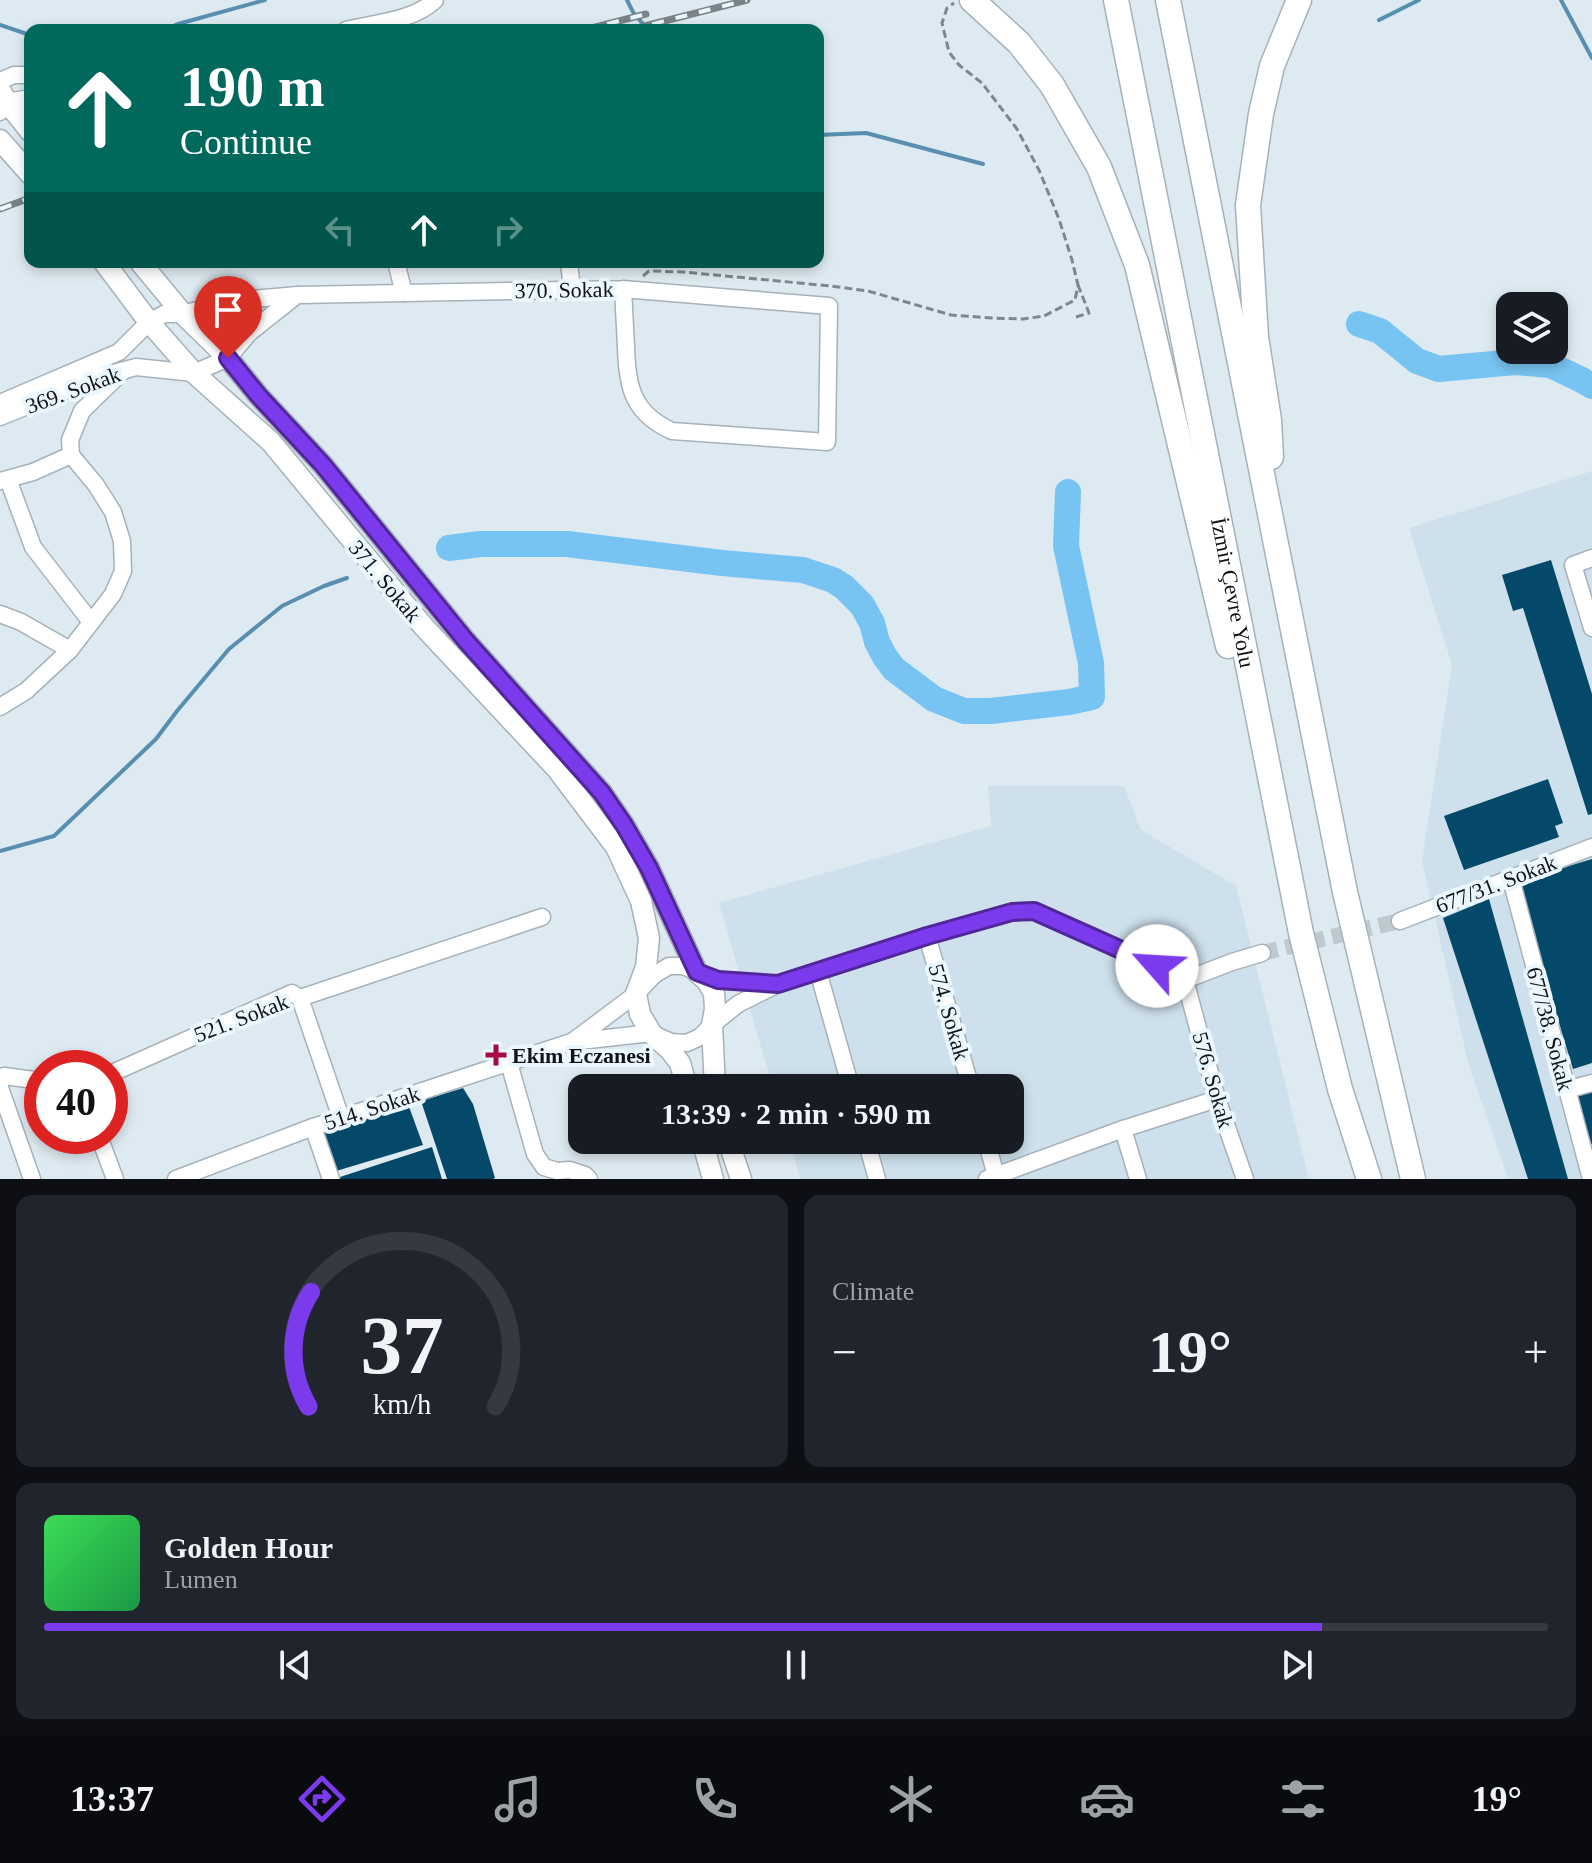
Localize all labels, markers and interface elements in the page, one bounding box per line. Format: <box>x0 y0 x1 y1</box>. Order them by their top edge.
icon: ahead <box>48 56 152 160</box>
text: 190 m <box>180 56 325 118</box>
text: Continue <box>180 122 312 162</box>
icon: left <box>318 208 362 252</box>
icon: ahead <box>402 208 446 252</box>
icon: right <box>486 208 530 252</box>
pin <box>194 276 262 358</box>
street label: 370. Sokak <box>514 277 614 303</box>
icon: arrive <box>206 288 250 332</box>
map controls <box>1496 292 1568 364</box>
button: layers <box>1496 292 1568 364</box>
street label: 369. Sokak <box>22 361 124 419</box>
street label: İzmir Çevre Yolu <box>1206 515 1261 670</box>
street label: 371. Sokak <box>344 535 426 627</box>
street label: 677/31. Sokak <box>1432 850 1560 918</box>
position arrow <box>1115 924 1199 1008</box>
street label: 574. Sokak <box>923 961 975 1063</box>
street label: 677/38. Sokak <box>1521 964 1579 1094</box>
street label: 521. Sokak <box>190 989 292 1047</box>
street label: 576. Sokak <box>1187 1029 1239 1131</box>
place label: Ekim Eczanesi <box>512 1043 651 1068</box>
marker: Ekim Eczanesi <box>487 1046 505 1064</box>
speed limit sign: 40 <box>24 1050 128 1154</box>
street label: 514. Sokak <box>321 1081 423 1135</box>
text: 13:39 · 2 min · 590 m <box>661 1097 931 1130</box>
text: Climate <box>832 1277 914 1306</box>
text: 37 <box>360 1299 444 1391</box>
text: 19° <box>1148 1319 1232 1385</box>
text: − <box>832 1328 857 1377</box>
text: + <box>1523 1328 1548 1377</box>
text: km/h <box>373 1389 431 1420</box>
text: Golden Hour <box>164 1531 333 1564</box>
text: Lumen <box>164 1565 238 1594</box>
icon: previous <box>273 1643 317 1687</box>
icon: pause <box>774 1643 818 1687</box>
icon: next <box>1275 1643 1319 1687</box>
icon: directions <box>294 1771 350 1827</box>
icon: music <box>490 1771 546 1827</box>
icon: phone <box>687 1771 743 1827</box>
icon: climate <box>883 1771 939 1827</box>
icon: car <box>1079 1771 1135 1827</box>
icon: filters <box>1275 1771 1331 1827</box>
text: 13:37 <box>70 1779 154 1819</box>
text: 19° <box>1471 1779 1522 1819</box>

